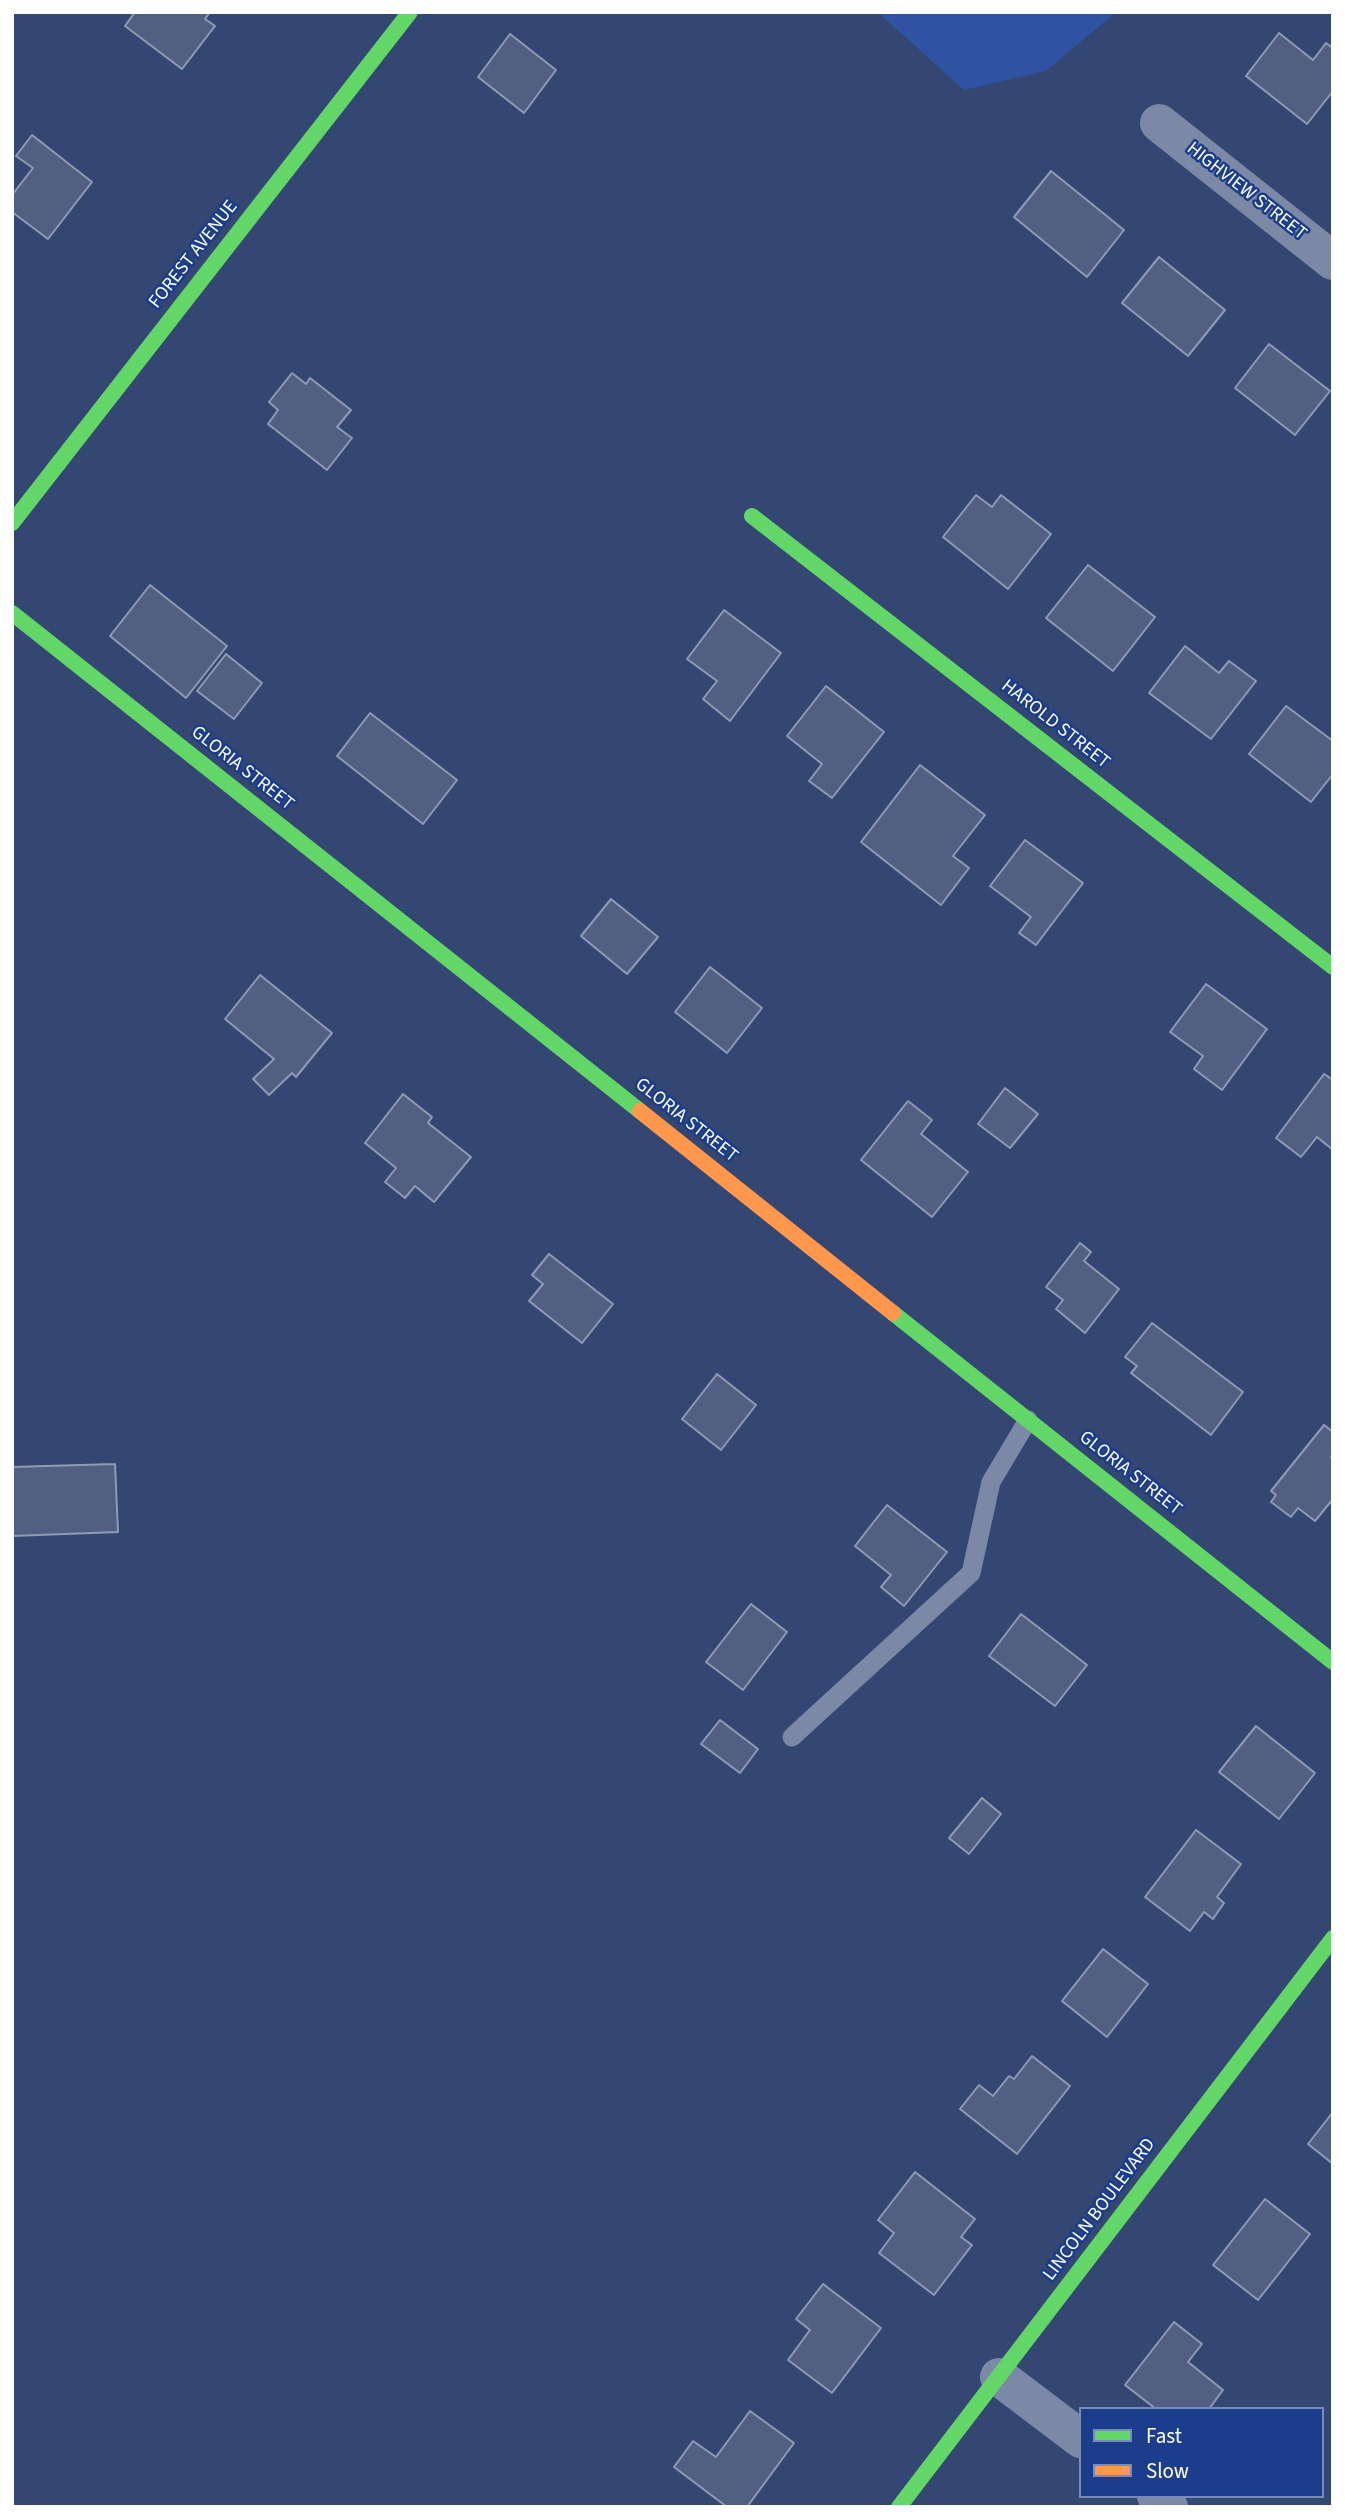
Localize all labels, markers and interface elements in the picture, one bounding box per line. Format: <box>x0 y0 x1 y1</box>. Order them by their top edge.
street label: HIGHVIEW STREET <box>1181 138 1311 246</box>
street label: FOREST AVENUE <box>145 196 243 314</box>
street label: HAROLD STREET <box>996 675 1114 775</box>
street label: GLORIA STREET <box>186 722 298 816</box>
street label: GLORIA STREET <box>630 1074 742 1168</box>
street label: GLORIA STREET <box>1074 1427 1186 1521</box>
street label: LINCOLN BOULEVARD <box>1039 2134 1161 2286</box>
legend <box>1079 2407 1324 2498</box>
text: Fast <box>1146 2421 1182 2451</box>
text: Slow <box>1146 2456 1189 2486</box>

